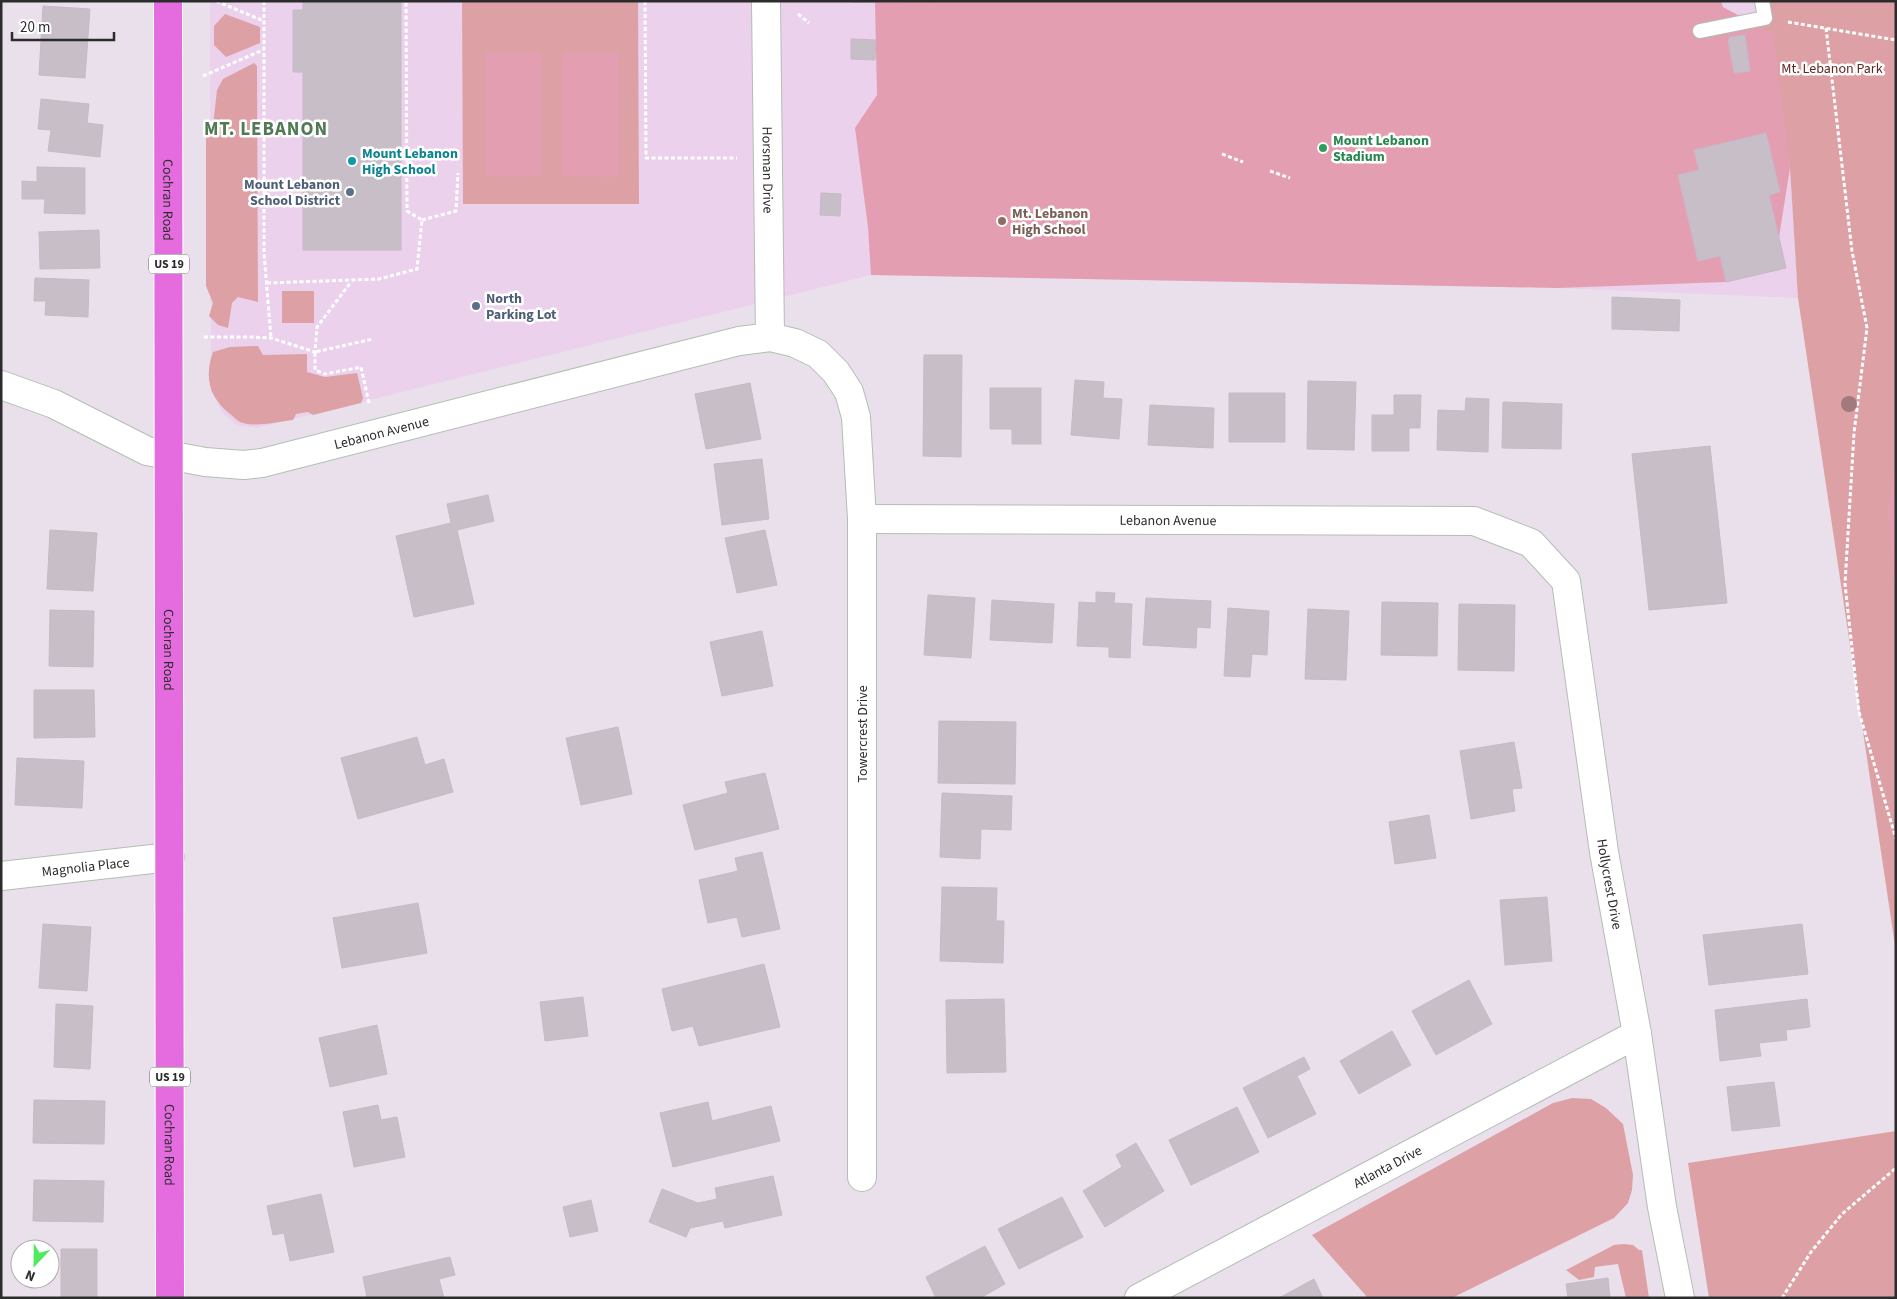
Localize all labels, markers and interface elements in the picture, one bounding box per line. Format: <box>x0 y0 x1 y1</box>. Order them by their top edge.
scale bar <box>12 10 115 42</box>
text: 20 m <box>20 17 50 38</box>
park label: Mt. Lebanon Park <box>1781 59 1883 79</box>
district label: MT. LEBANON <box>204 116 328 143</box>
street label: Horsman Drive <box>756 126 778 214</box>
place label: Mount Lebanon Stadium <box>1333 131 1429 167</box>
marker: Mount Lebanon Stadium <box>1317 142 1329 154</box>
place label: Mount Lebanon High School <box>362 144 458 180</box>
marker: Mount Lebanon High School <box>346 155 358 167</box>
street label: Cochran Road <box>157 159 177 241</box>
place label: Mount Lebanon School District <box>244 175 341 211</box>
marker: Mount Lebanon School District <box>344 186 356 198</box>
place label: Mt. Lebanon High School <box>1012 204 1088 240</box>
marker: Mt. Lebanon High School <box>996 215 1008 227</box>
road number: US 19 <box>149 254 189 274</box>
place label: North Parking Lot <box>486 289 557 325</box>
marker: North Parking Lot <box>470 300 482 312</box>
street label: Lebanon Avenue <box>332 412 431 455</box>
street label: Lebanon Avenue <box>1119 511 1217 531</box>
street label: Cochran Road <box>158 609 178 691</box>
street label: Towercrest Drive <box>853 685 873 783</box>
street label: Hollycrest Drive <box>1591 837 1627 931</box>
street label: Magnolia Place <box>41 853 131 882</box>
road number: US 19 <box>150 1068 190 1086</box>
street label: Cochran Road <box>159 1104 179 1186</box>
street label: Atlanta Drive <box>1350 1141 1426 1194</box>
north arrow <box>10 1239 60 1289</box>
text: N <box>22 1264 39 1286</box>

